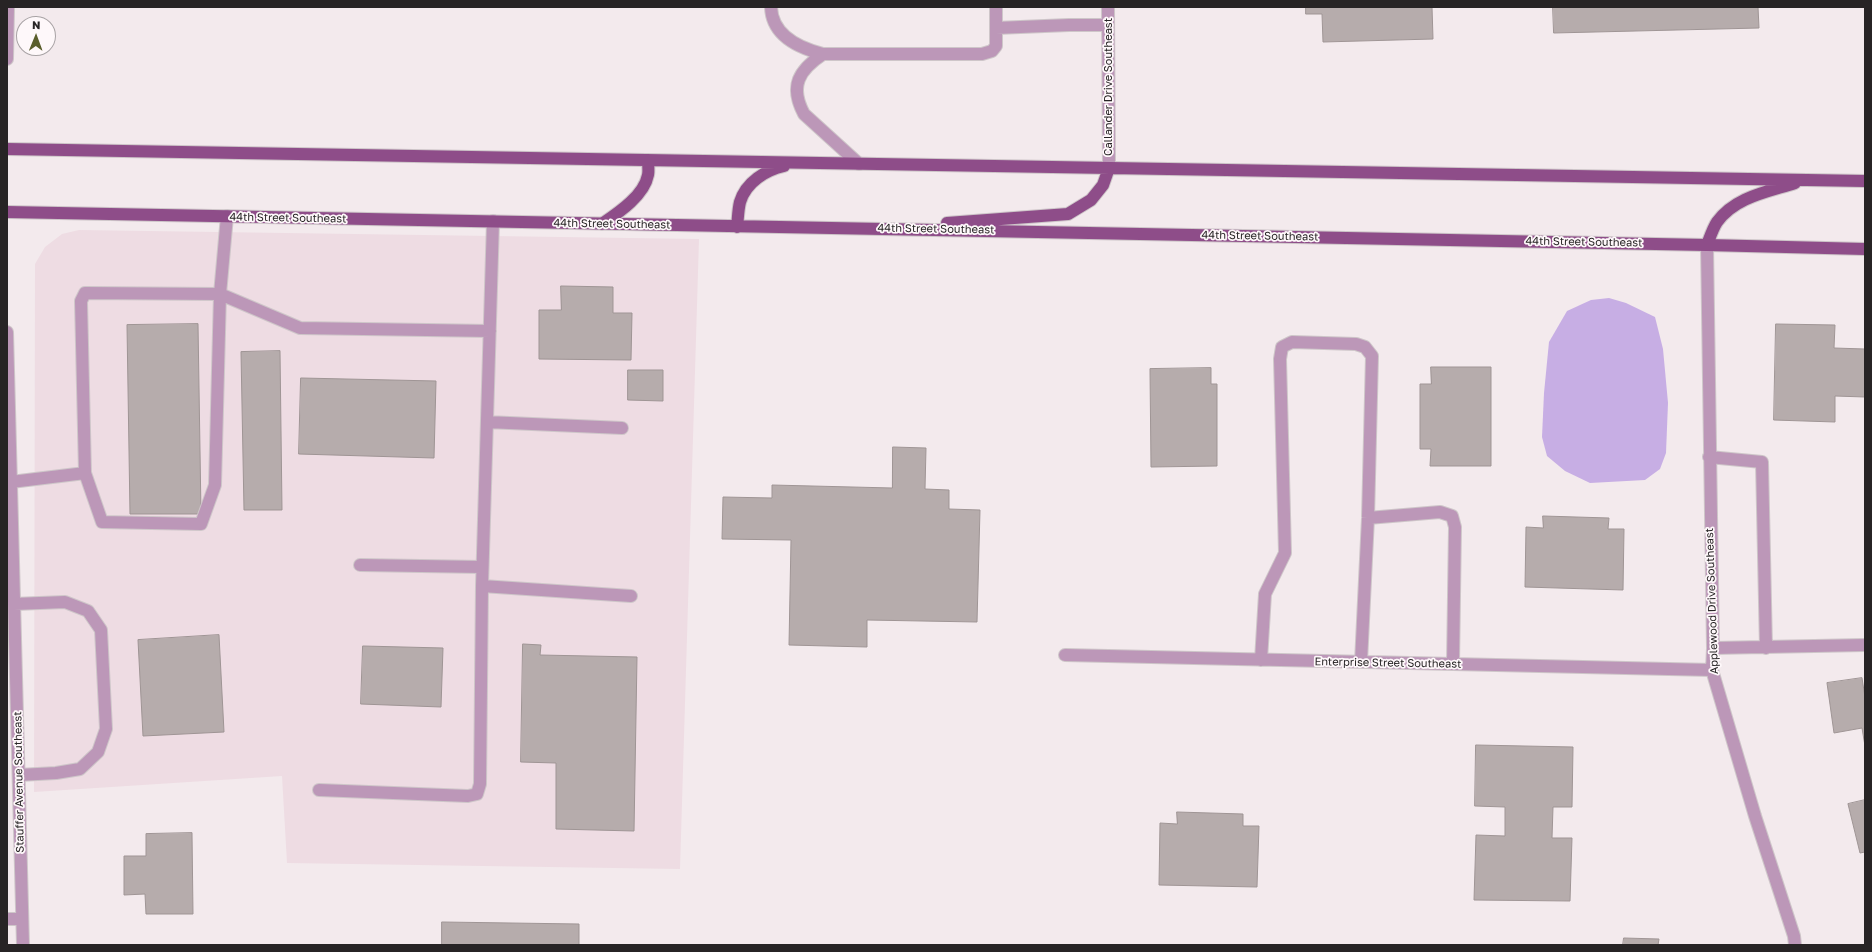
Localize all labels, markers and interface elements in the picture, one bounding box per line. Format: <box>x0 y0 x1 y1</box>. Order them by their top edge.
north arrow <box>16 16 56 56</box>
text: N <box>32 18 41 31</box>
street label: Callander Drive Southeast <box>1102 18 1116 156</box>
street label: 44th Street Southeast <box>229 210 347 226</box>
street label: 44th Street Southeast <box>553 216 671 232</box>
street label: 44th Street Southeast <box>877 221 995 237</box>
street label: 44th Street Southeast <box>1201 228 1319 244</box>
street label: 44th Street Southeast <box>1525 234 1643 250</box>
street label: Applewood Drive Southeast <box>1703 528 1721 674</box>
street label: Enterprise Street Southeast <box>1314 655 1462 671</box>
street label: Stauffer Avenue Southeast <box>11 711 27 853</box>

